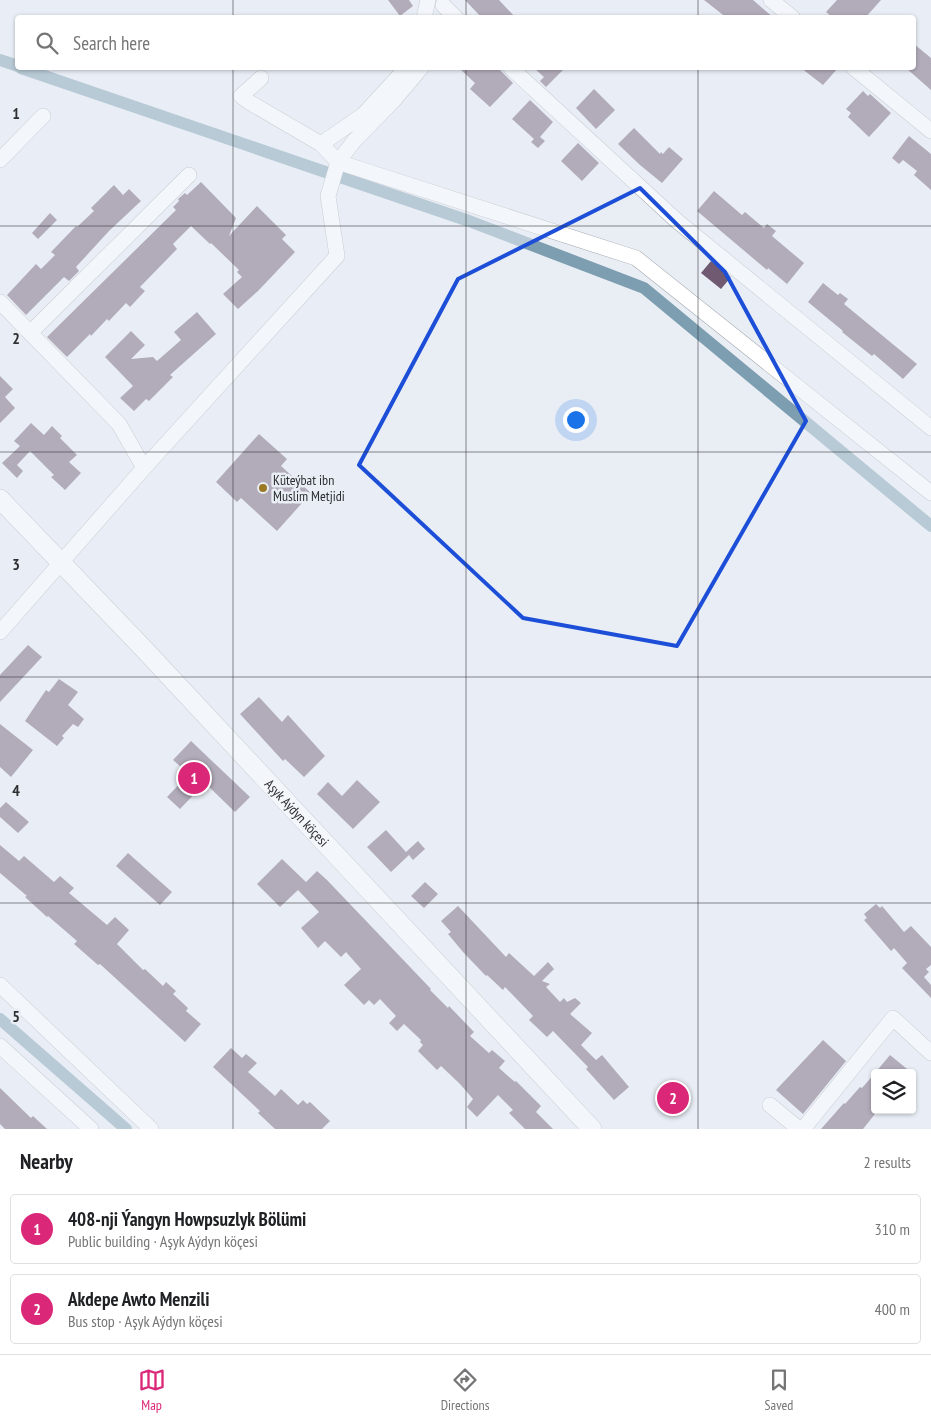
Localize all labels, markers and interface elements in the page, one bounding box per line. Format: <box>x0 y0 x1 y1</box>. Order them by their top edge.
search box <box>15 15 916 70</box>
icon: search <box>33 29 61 57</box>
text: Search here <box>73 31 150 55</box>
text: 1 <box>12 103 20 123</box>
text: 2 <box>12 328 20 348</box>
your location <box>563 407 589 433</box>
place label: Küteýbat ibn Muslim Metjidi <box>273 471 345 505</box>
marker: Küteýbat ibn Muslim Metjidi <box>257 482 269 494</box>
text: 3 <box>12 554 20 574</box>
pin: 1 <box>178 759 210 797</box>
street label: Aşyk Aýdyn köçesi <box>261 775 333 850</box>
text: 4 <box>12 780 20 800</box>
text: 5 <box>12 1006 20 1026</box>
map controls <box>871 1069 916 1114</box>
button: layers <box>871 1069 916 1114</box>
pin: 2 <box>657 1079 689 1117</box>
text: Nearby <box>20 1148 73 1175</box>
text: 2 results <box>864 1152 911 1172</box>
text: 408-nji Ýangyn Howpsuzlyk Bölümi <box>68 1207 306 1231</box>
text: 1 <box>33 1219 41 1239</box>
text: 310 m <box>875 1219 910 1239</box>
text: Public building · Aşyk Aýdyn köçesi <box>68 1231 258 1251</box>
text: Akdepe Awto Menzili <box>68 1287 209 1311</box>
text: 2 <box>33 1299 41 1319</box>
text: 400 m <box>875 1299 910 1319</box>
text: Bus stop · Aşyk Aýdyn köçesi <box>68 1311 223 1331</box>
tab: Map <box>138 1366 166 1414</box>
tab: Directions <box>441 1366 489 1414</box>
tab: Saved <box>765 1366 793 1414</box>

